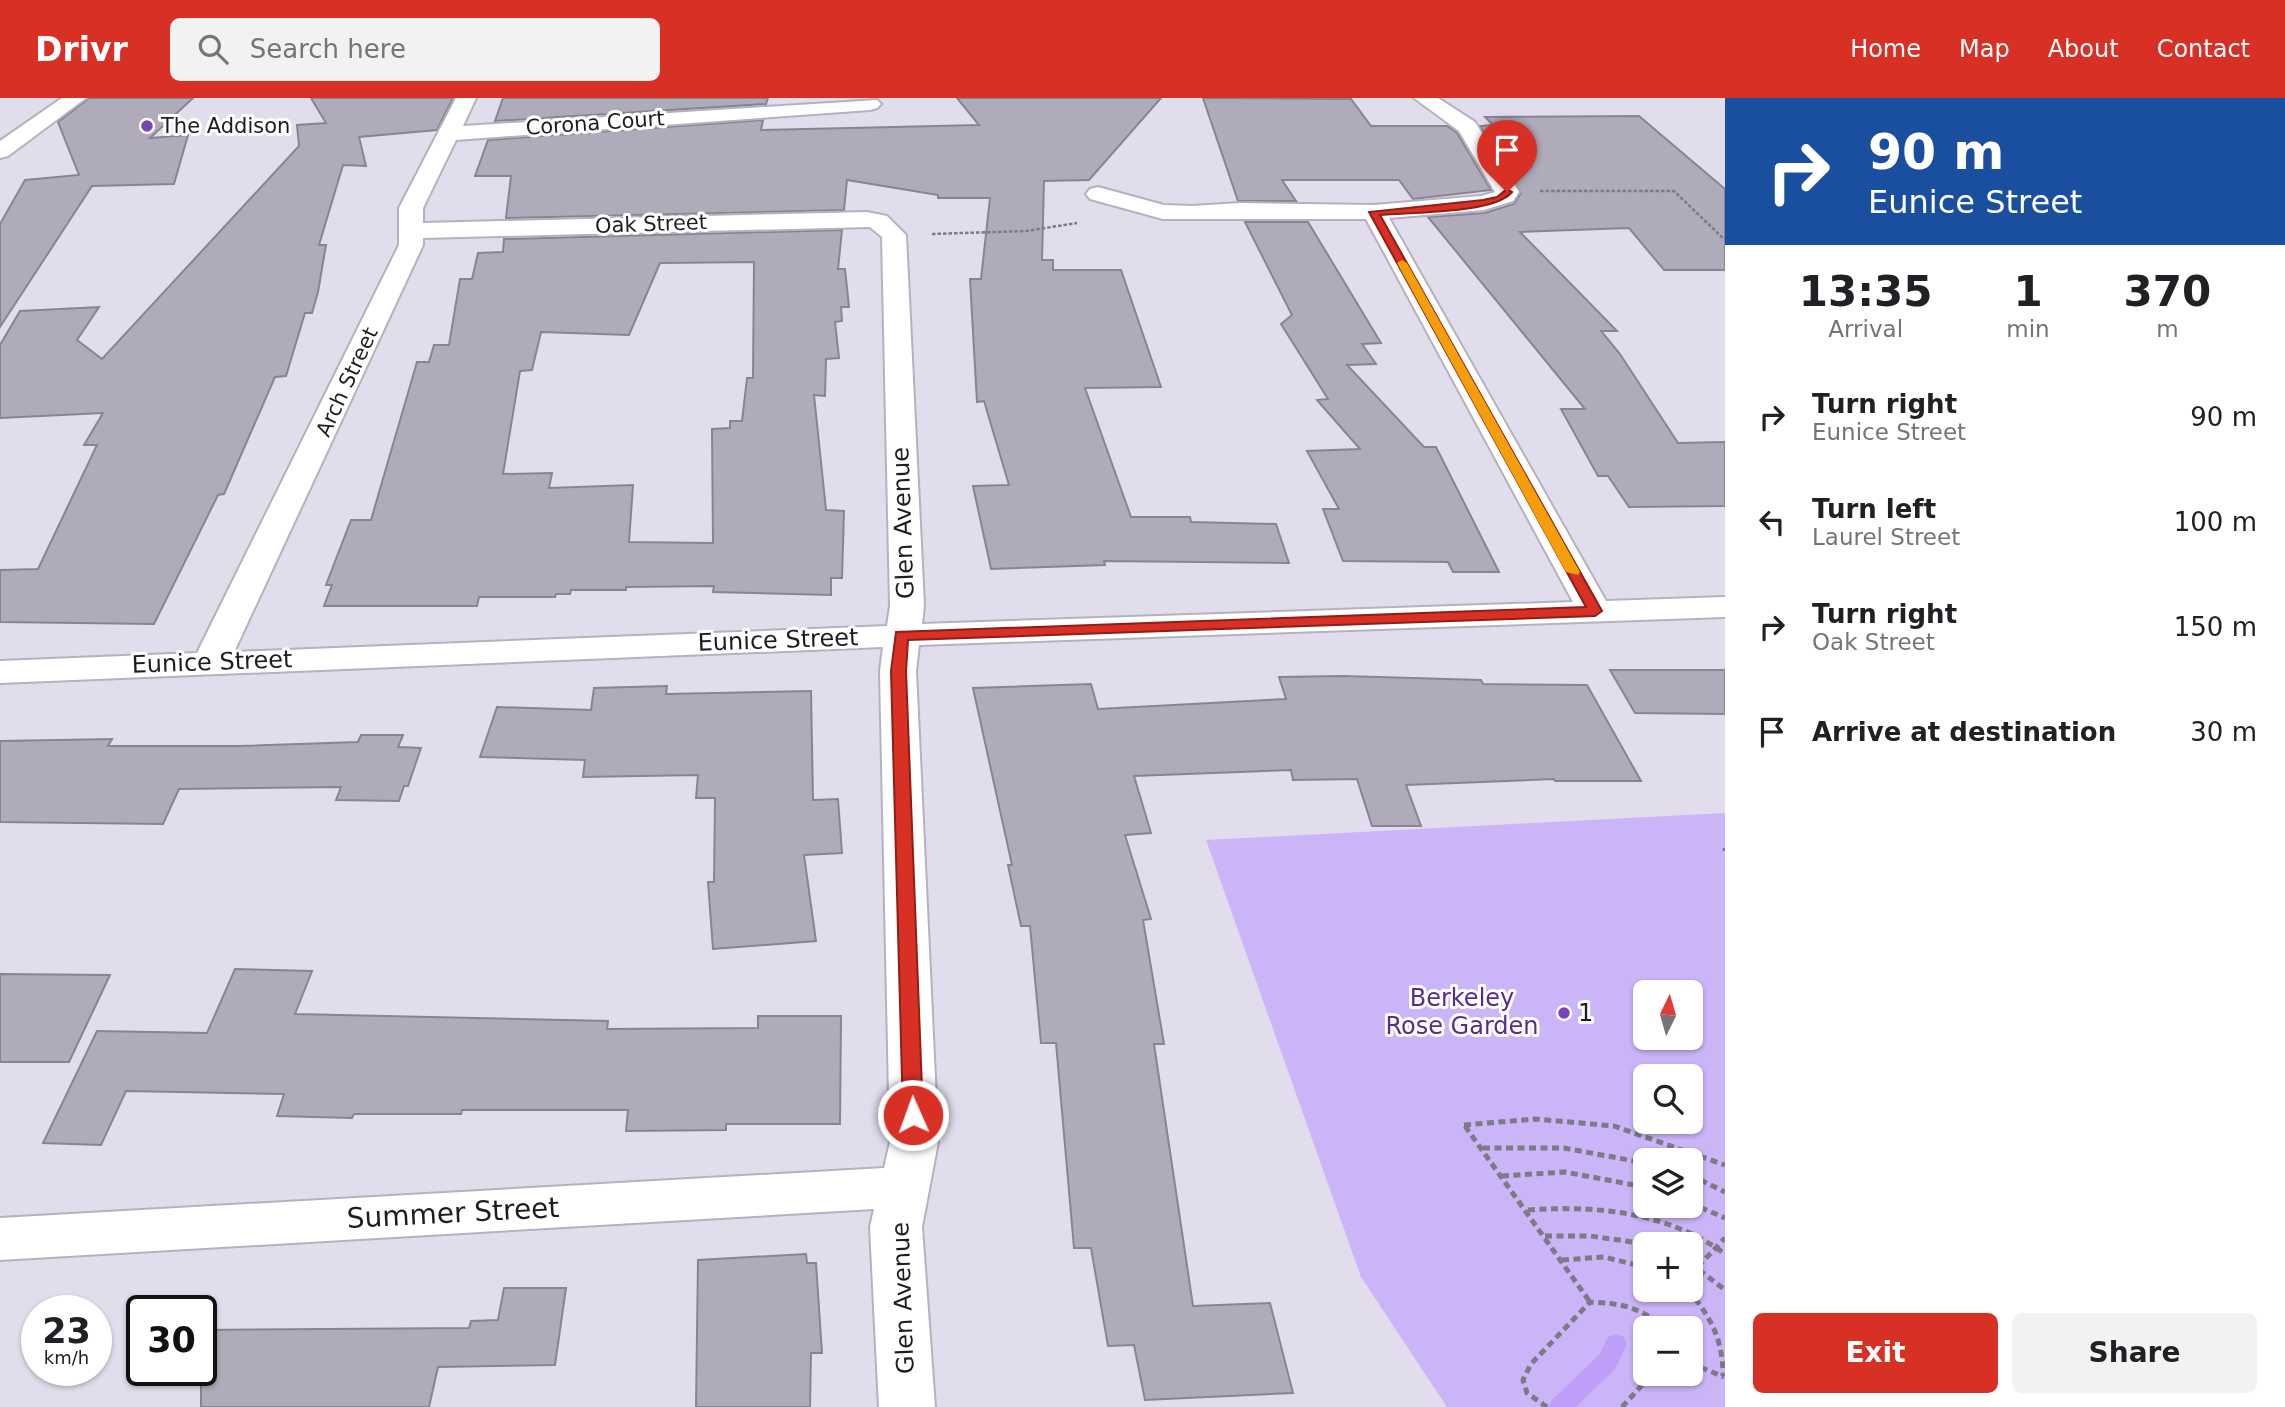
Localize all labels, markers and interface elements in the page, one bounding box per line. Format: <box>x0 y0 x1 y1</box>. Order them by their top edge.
search box <box>170 18 660 81</box>
text: Drivr <box>35 30 128 69</box>
icon: search <box>194 30 232 68</box>
text: Search here <box>250 34 406 64</box>
text: Home <box>1850 35 1921 63</box>
text: Map <box>1959 35 2010 63</box>
text: About <box>2048 35 2119 63</box>
text: Contact <box>2157 35 2250 63</box>
street label: Corona Court <box>525 106 665 140</box>
place label: The Addison <box>160 114 290 138</box>
marker: The Addison <box>139 118 155 134</box>
pin <box>1477 120 1537 192</box>
text: 90 m <box>1868 124 2004 181</box>
icon: right <box>1753 126 1844 217</box>
icon: arrive <box>1488 131 1526 169</box>
text: Eunice Street <box>1868 183 2082 221</box>
street label: Oak Street <box>595 210 707 238</box>
text: 13:35 <box>1799 267 1933 316</box>
text: 1 <box>2013 267 2043 316</box>
text: 370 <box>2124 267 2211 316</box>
text: Arrival <box>1828 316 1903 342</box>
text: min <box>2006 316 2050 342</box>
text: m <box>2156 316 2179 342</box>
street label: Arch Street <box>311 324 383 440</box>
text: Turn right <box>1812 389 1957 419</box>
icon: right <box>1753 398 1791 436</box>
text: 90 m <box>2190 402 2257 432</box>
text: Eunice Street <box>1812 419 1966 445</box>
street label: Glen Avenue <box>886 447 920 599</box>
text: Turn left <box>1812 494 1936 524</box>
icon: left <box>1753 503 1791 541</box>
text: 100 m <box>2174 507 2257 537</box>
text: Laurel Street <box>1812 524 1960 550</box>
text: Turn right <box>1812 599 1957 629</box>
icon: right <box>1753 608 1791 646</box>
text: 150 m <box>2174 612 2257 642</box>
street label: Eunice Street <box>697 623 859 657</box>
text: Oak Street <box>1812 629 1935 655</box>
street label: Eunice Street <box>131 645 293 679</box>
icon: arrive <box>1753 713 1791 751</box>
text: Arrive at destination <box>1812 717 2116 747</box>
text: 30 m <box>2190 717 2257 747</box>
north arrow <box>1633 980 1703 1050</box>
map controls <box>1633 980 1703 1386</box>
park label: Berkeley Rose Garden <box>1385 984 1539 1040</box>
place label: 1 <box>1578 999 1593 1027</box>
marker: 1 <box>1556 1005 1572 1021</box>
button: search <box>1633 1064 1703 1134</box>
position arrow <box>876 1078 950 1152</box>
button: layers <box>1633 1148 1703 1218</box>
street label: Summer Street <box>346 1191 560 1235</box>
street label: Glen Avenue <box>886 1222 920 1374</box>
button: + <box>1633 1232 1703 1302</box>
speed limit sign: 30 <box>126 1295 217 1386</box>
text: 23 <box>42 1311 91 1351</box>
button: Exit <box>1753 1313 1998 1393</box>
button: Share <box>2012 1313 2257 1393</box>
button: − <box>1633 1316 1703 1386</box>
text: km/h <box>44 1347 89 1368</box>

